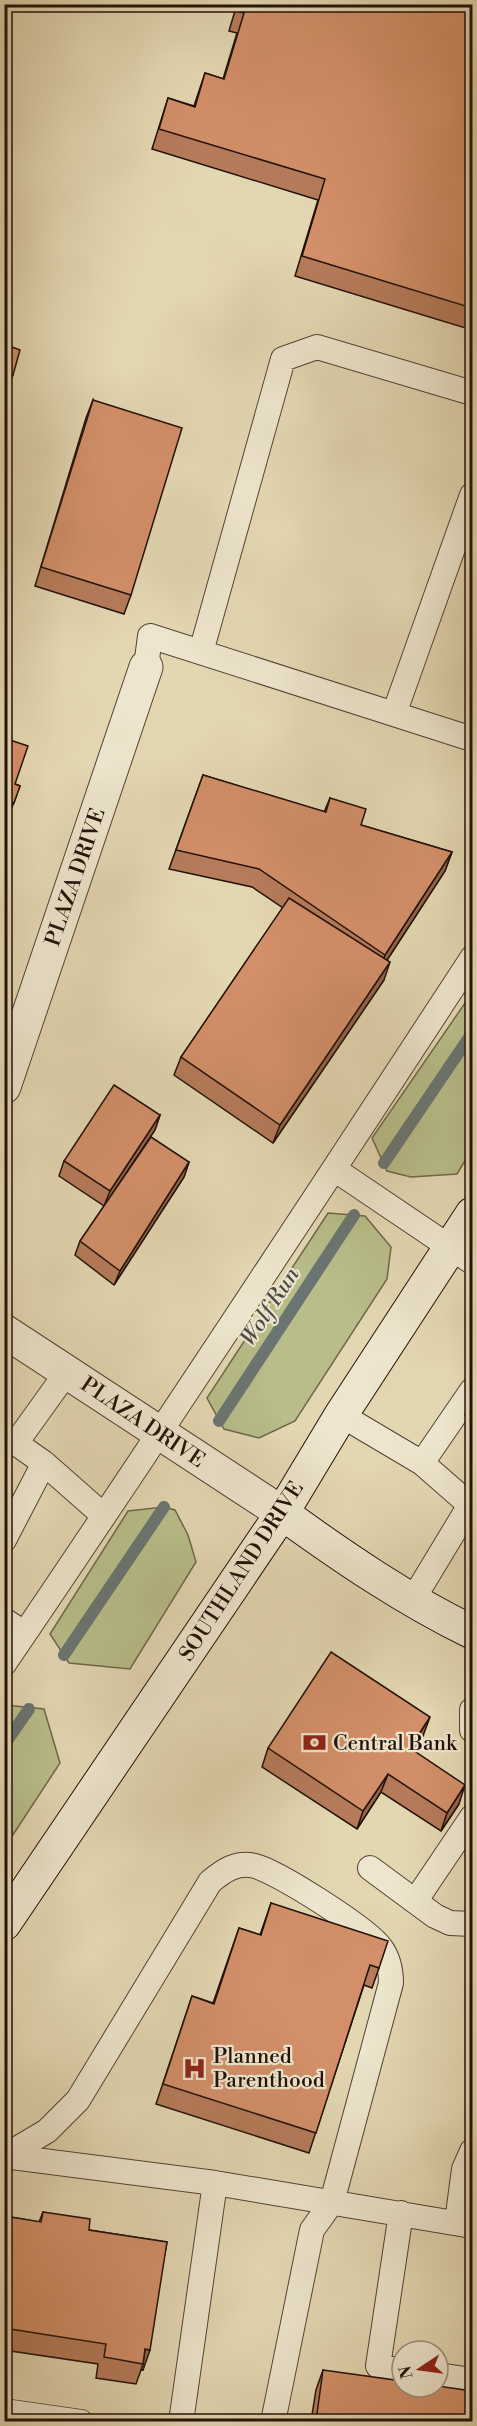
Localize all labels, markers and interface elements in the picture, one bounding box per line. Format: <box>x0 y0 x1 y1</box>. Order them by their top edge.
street label: PLAZA DRIVE <box>40 805 112 950</box>
water label: Wolf Run <box>235 1262 306 1351</box>
street label: PLAZA DRIVE <box>75 1372 209 1474</box>
street label: SOUTHLAND DRIVE <box>174 1477 310 1666</box>
bank icon: Central Bank <box>302 1730 328 1756</box>
place label: Central Bank <box>333 1731 458 1757</box>
place label: Planned Parenthood <box>213 2044 325 2094</box>
hospital icon: Planned Parenthood <box>182 2055 208 2081</box>
north arrow <box>390 2339 450 2399</box>
text: N <box>395 2363 418 2381</box>

